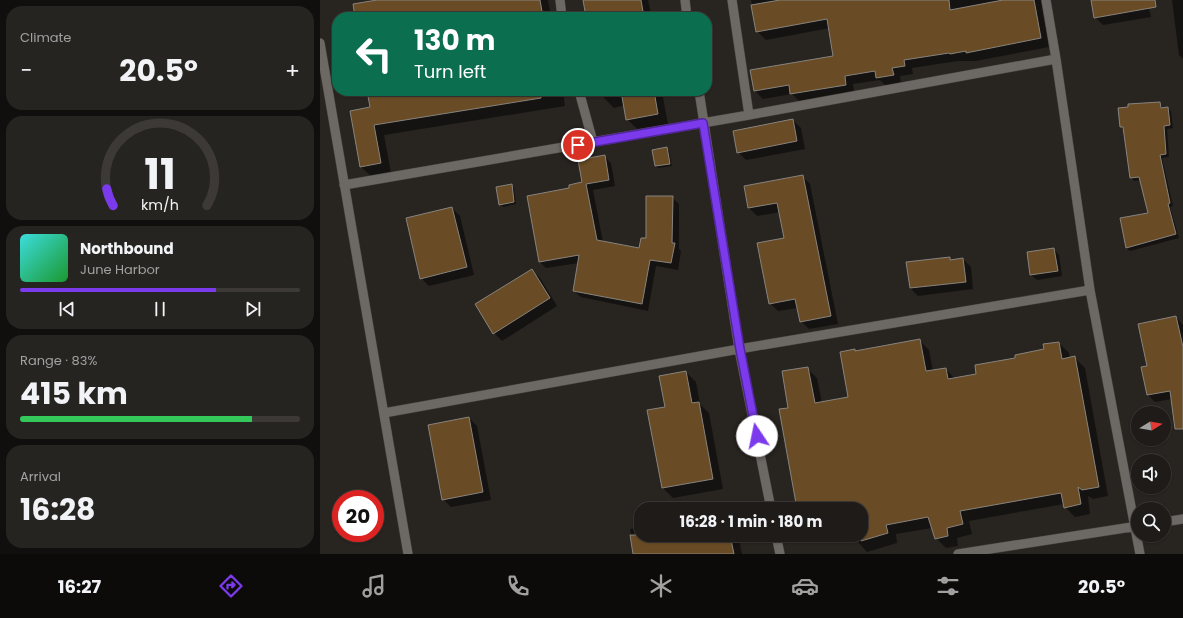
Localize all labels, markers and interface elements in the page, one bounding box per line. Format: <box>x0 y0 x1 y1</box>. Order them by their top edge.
text: 130 m <box>414 21 495 60</box>
text: Climate <box>20 28 71 47</box>
icon: left <box>348 28 400 80</box>
text: 20.5° <box>119 49 198 92</box>
text: − <box>20 55 32 86</box>
text: + <box>285 55 300 86</box>
text: Turn left <box>414 59 486 84</box>
pin <box>561 128 595 162</box>
icon: arrive <box>567 134 589 156</box>
text: 11 <box>144 144 176 203</box>
text: km/h <box>141 194 179 214</box>
text: Northbound <box>80 238 174 259</box>
text: June Harbor <box>80 260 160 279</box>
icon: previous <box>56 298 78 320</box>
icon: pause <box>149 298 171 320</box>
icon: next <box>242 298 264 320</box>
text: Range · 83% <box>20 351 97 370</box>
text: 415 km <box>20 372 128 415</box>
north arrow <box>1131 406 1171 446</box>
map controls <box>1131 406 1171 542</box>
position arrow <box>736 415 778 457</box>
button: sound <box>1131 454 1171 494</box>
text: Arrival <box>20 467 61 486</box>
text: 16:28 <box>20 488 95 531</box>
speed limit sign: 20 <box>332 490 384 542</box>
button: search <box>1131 502 1171 542</box>
text: 16:28 · 1 min · 180 m <box>680 511 822 532</box>
icon: directions <box>217 572 245 600</box>
icon: music <box>360 572 388 600</box>
icon: phone <box>504 572 532 600</box>
icon: climate <box>647 572 675 600</box>
icon: car <box>791 572 819 600</box>
icon: filters <box>934 572 962 600</box>
text: 16:27 <box>58 574 101 599</box>
text: 20.5° <box>1078 574 1125 599</box>

